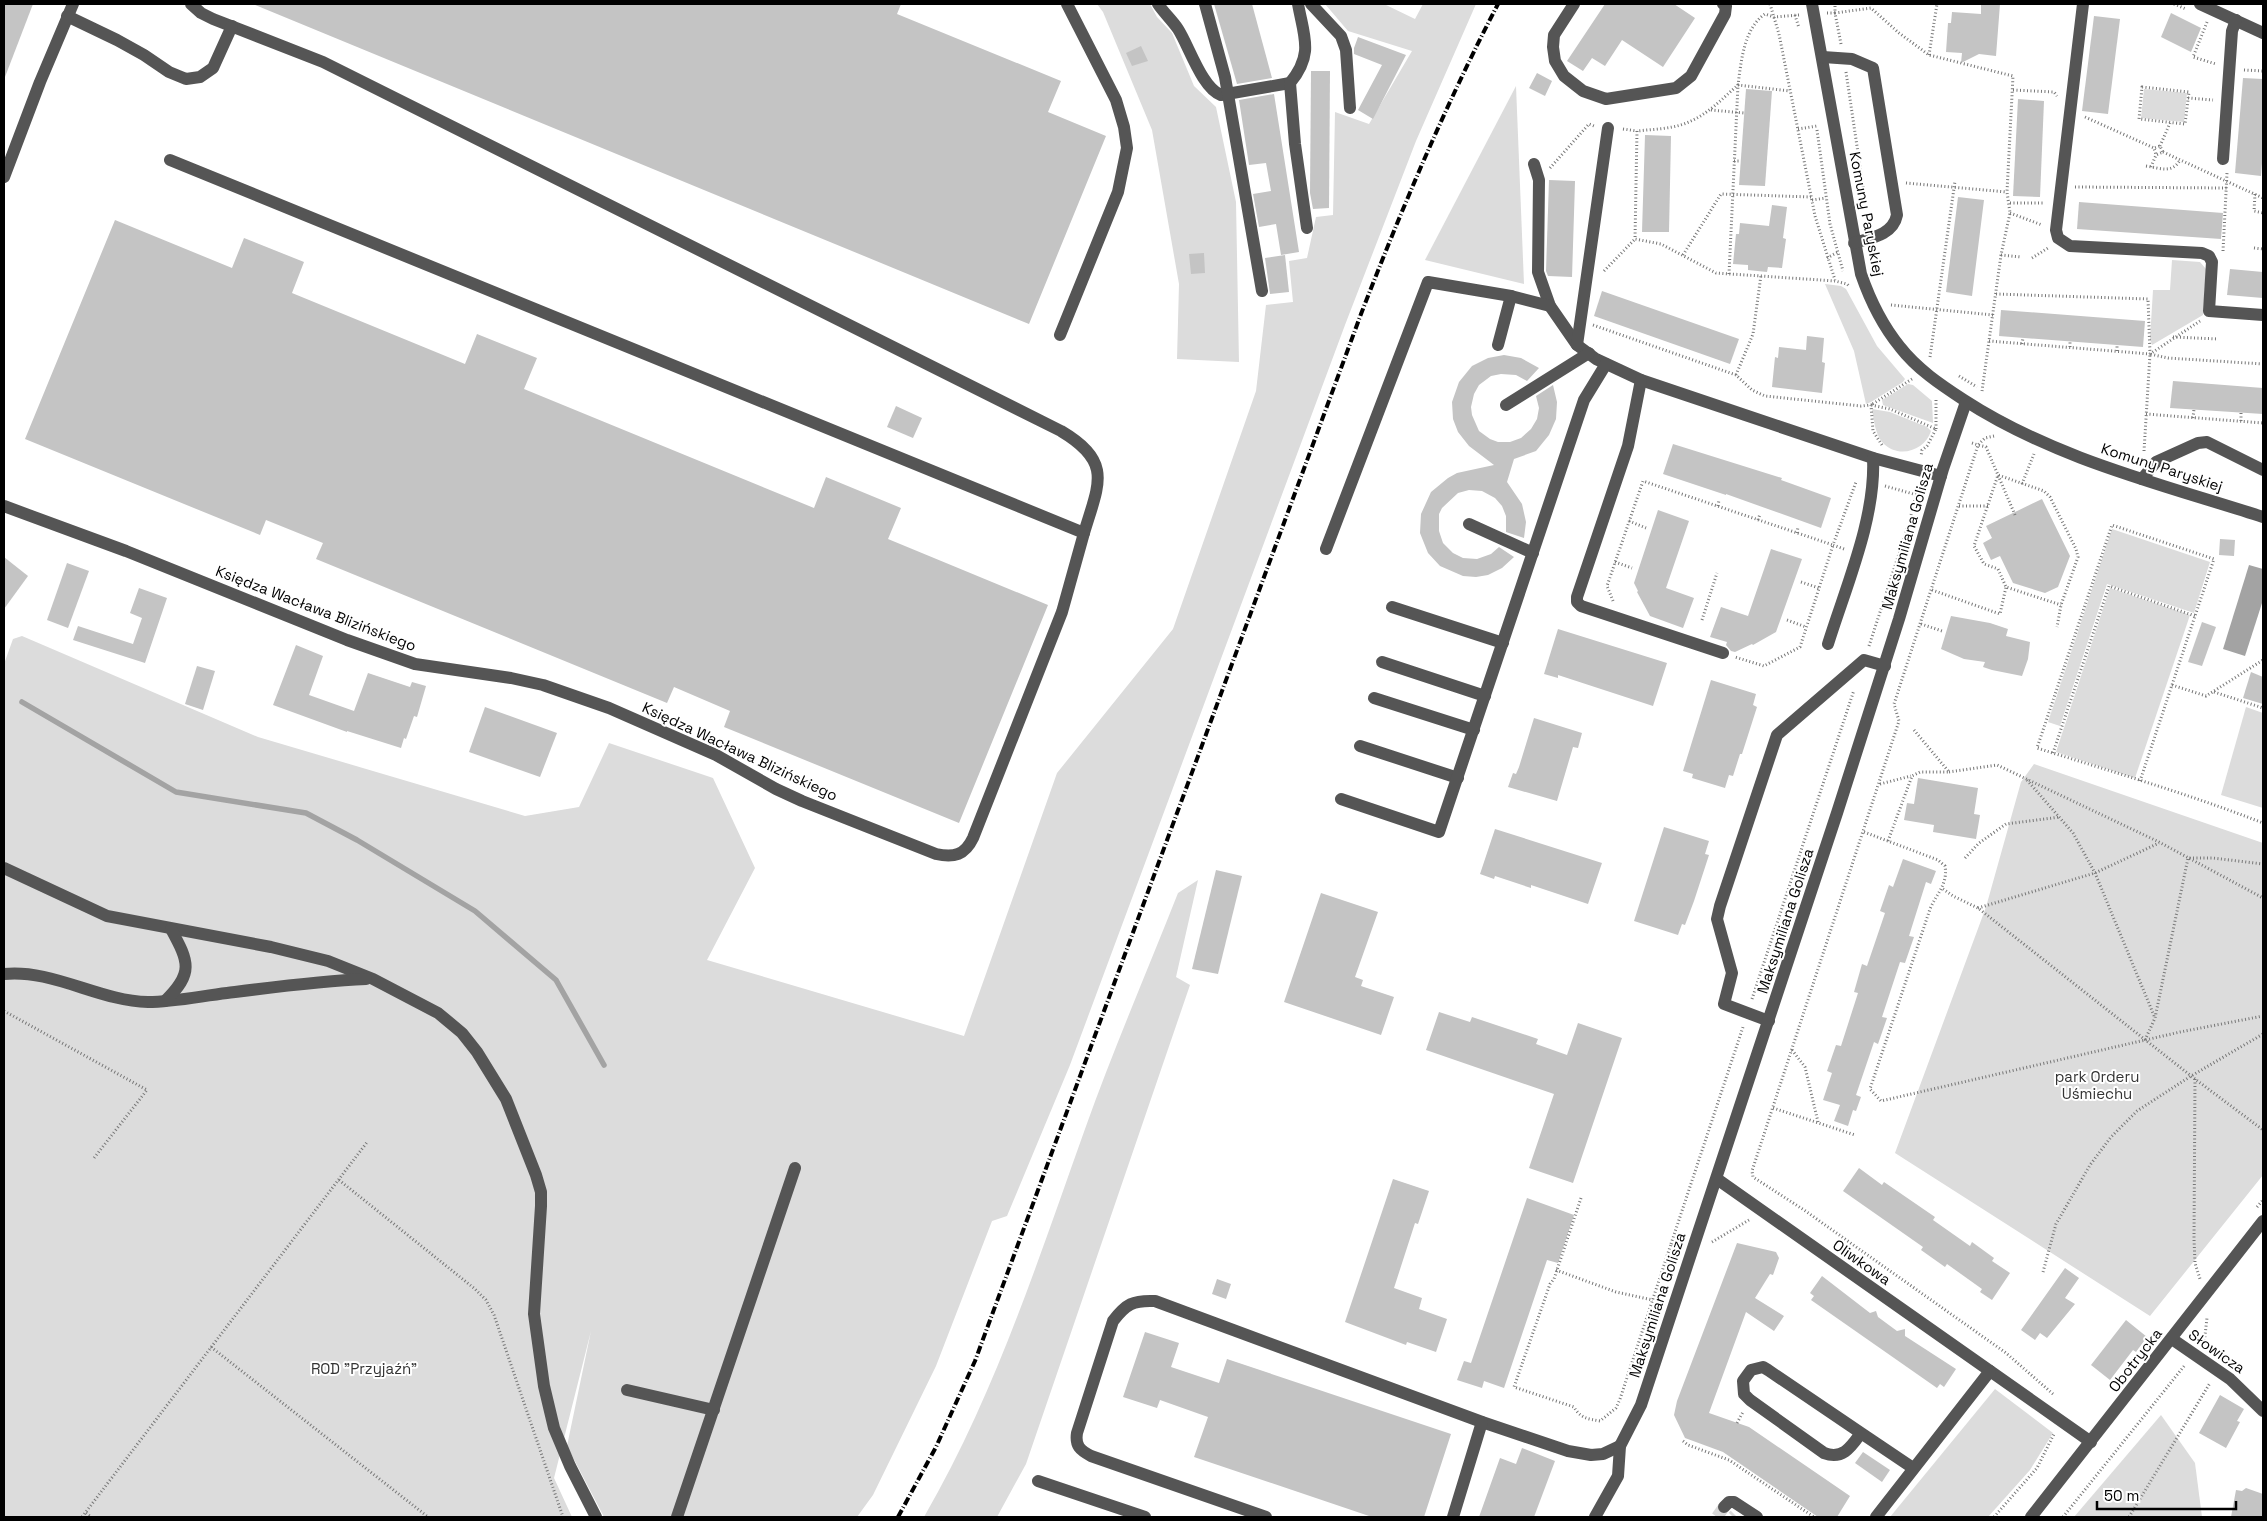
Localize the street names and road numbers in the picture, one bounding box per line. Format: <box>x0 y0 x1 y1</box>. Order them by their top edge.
street label: Komuny Paryskiej <box>1846 150 1888 278</box>
street label: Komuny Paryskiej <box>2099 438 2225 496</box>
street label: Maksymiliana Golisza <box>1877 460 1937 611</box>
street label: Księdza Wacława Blizińskiego <box>213 561 419 655</box>
street label: Księdza Wacława Blizińskiego <box>639 697 841 805</box>
street label: Maksymiliana Golisza <box>1753 846 1818 996</box>
street label: Maksymiliana Golisza <box>1625 1230 1690 1380</box>
street label: Oliwkowa <box>1829 1235 1895 1289</box>
street label: Obotrycka <box>2104 1324 2166 1396</box>
street label: Słowicza <box>2185 1325 2249 1378</box>

